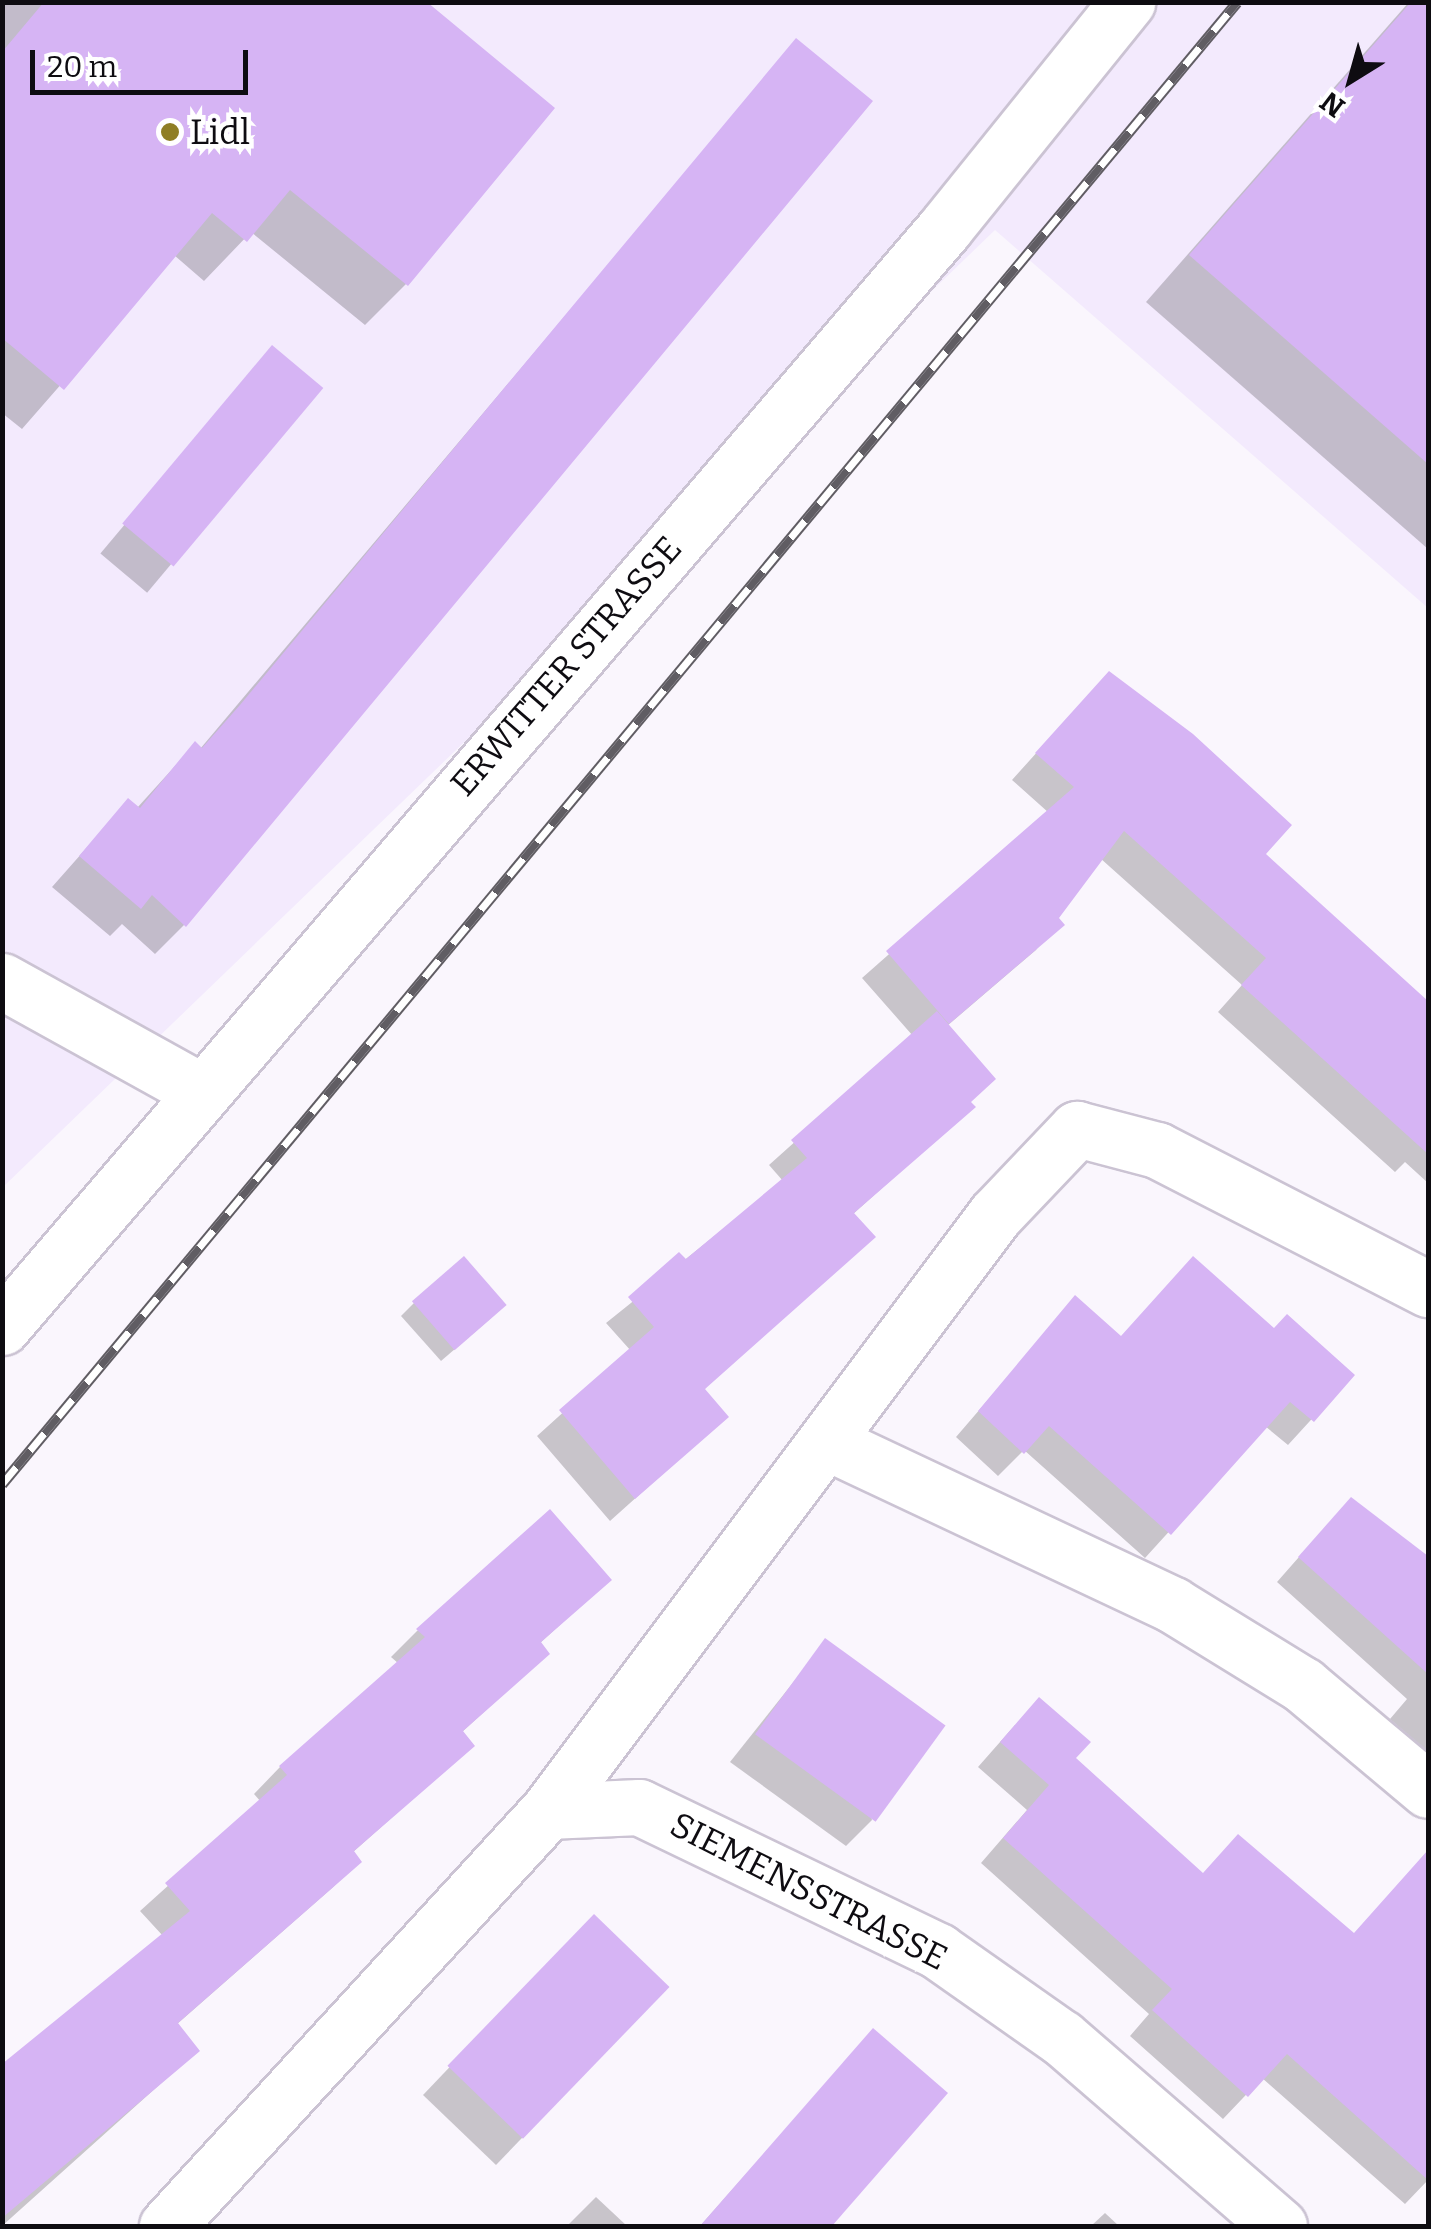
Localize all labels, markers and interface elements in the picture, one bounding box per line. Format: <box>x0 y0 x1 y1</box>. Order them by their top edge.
scale bar <box>35 30 252 92</box>
north arrow <box>1301 30 1401 130</box>
text: 20 m <box>47 49 117 85</box>
text: N <box>1314 85 1351 124</box>
place label: Lidl <box>190 111 250 153</box>
marker: Lidl <box>159 121 181 143</box>
street label: ERWITTER STRASSE <box>442 528 690 804</box>
street label: SIEMENSSTRASSE <box>664 1803 954 1979</box>

